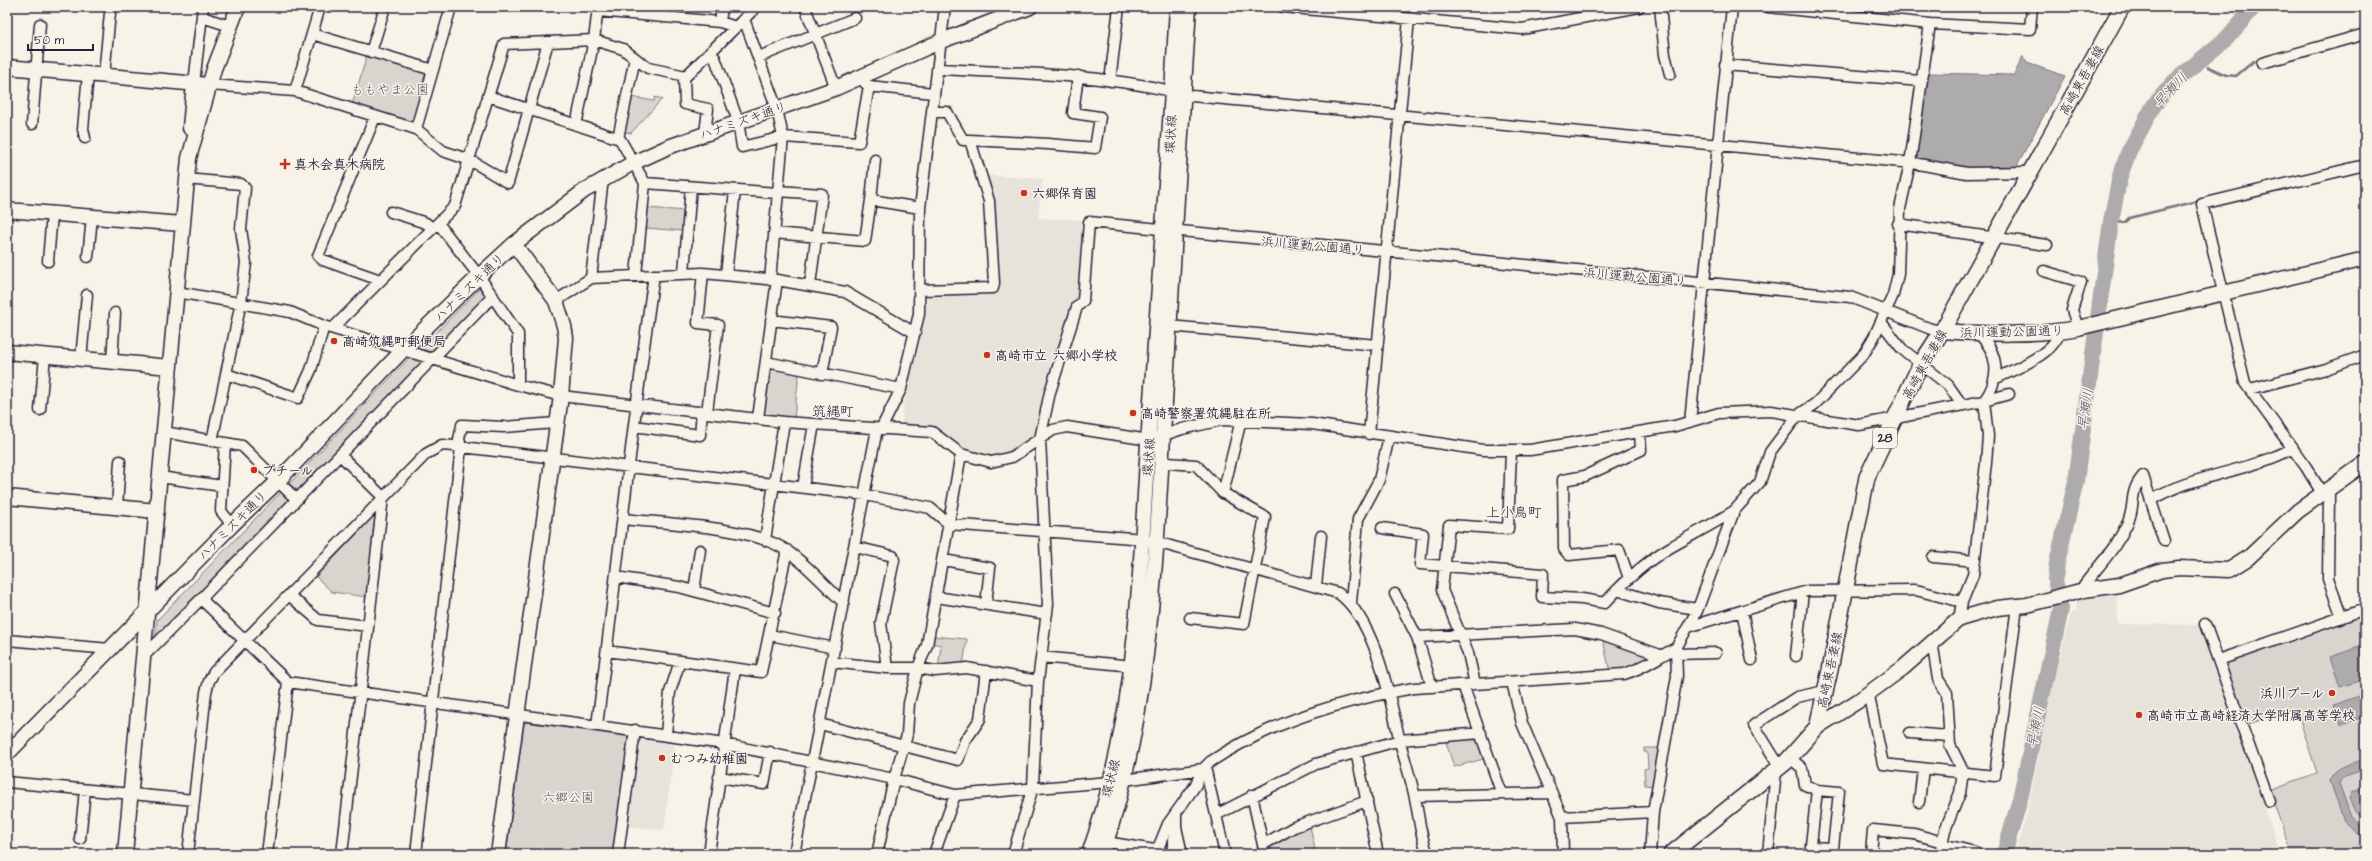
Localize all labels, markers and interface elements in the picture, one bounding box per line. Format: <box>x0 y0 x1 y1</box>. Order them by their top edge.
scale bar <box>28 26 93 52</box>
text: 50 m <box>34 32 65 49</box>
street label: 高崎東吾妻線 <box>2055 41 2109 119</box>
water label: 早瀬川 <box>2149 69 2192 113</box>
park label: ももやま公園 <box>351 81 429 99</box>
street label: ハナミズキ通り <box>697 98 790 144</box>
street label: 環状線 <box>1161 113 1181 154</box>
place label: 真木会真木病院 <box>294 156 385 174</box>
marker: 真木会真木病院 <box>279 158 291 170</box>
place label: 六郷保育園 <box>1032 185 1097 203</box>
marker: 六郷保育園 <box>1019 188 1029 198</box>
street label: 浜川運動公園通り <box>1260 232 1366 259</box>
street label: ハナミズキ通り <box>431 249 509 326</box>
street label: 浜川運動公園通り <box>1582 263 1688 290</box>
street label: 浜川運動公園通り <box>1960 322 2064 342</box>
street label: 高崎東吾妻線 <box>1898 325 1952 403</box>
place label: 高崎筑縄町郵便局 <box>342 333 446 351</box>
marker: 高崎筑縄町郵便局 <box>329 336 339 346</box>
place label: 高崎市立 六郷小学校 <box>995 347 1117 365</box>
marker: 高崎市立 六郷小学校 <box>982 350 992 360</box>
water label: 早瀬川 <box>2073 387 2099 431</box>
district label: 筑縄町 <box>812 402 854 422</box>
place label: 高崎警察署筑縄駐在所 <box>1141 405 1271 423</box>
marker: 高崎警察署筑縄駐在所 <box>1128 408 1138 418</box>
road number: 28 <box>1873 428 1897 448</box>
street label: 環状線 <box>1139 436 1159 477</box>
place label: プチール <box>262 462 313 480</box>
marker: プチール <box>249 465 259 475</box>
street label: ハナミズキ通り <box>194 487 271 564</box>
district label: 上小鳥町 <box>1486 503 1542 523</box>
street label: 高崎東吾妻線 <box>1813 629 1847 710</box>
place label: 浜川プール <box>2260 685 2324 703</box>
marker: 浜川プール <box>2327 688 2337 698</box>
water label: 早瀬川 <box>2022 705 2050 750</box>
place label: 高崎市立高崎経済大学附属高等学校 <box>2147 707 2355 725</box>
marker: 高崎市立高崎経済大学附属高等学校 <box>2134 710 2144 720</box>
place label: むつみ幼稚園 <box>670 750 748 768</box>
marker: むつみ幼稚園 <box>657 753 667 763</box>
street label: 環状線 <box>1098 756 1125 799</box>
park label: 六郷公園 <box>542 789 594 807</box>

